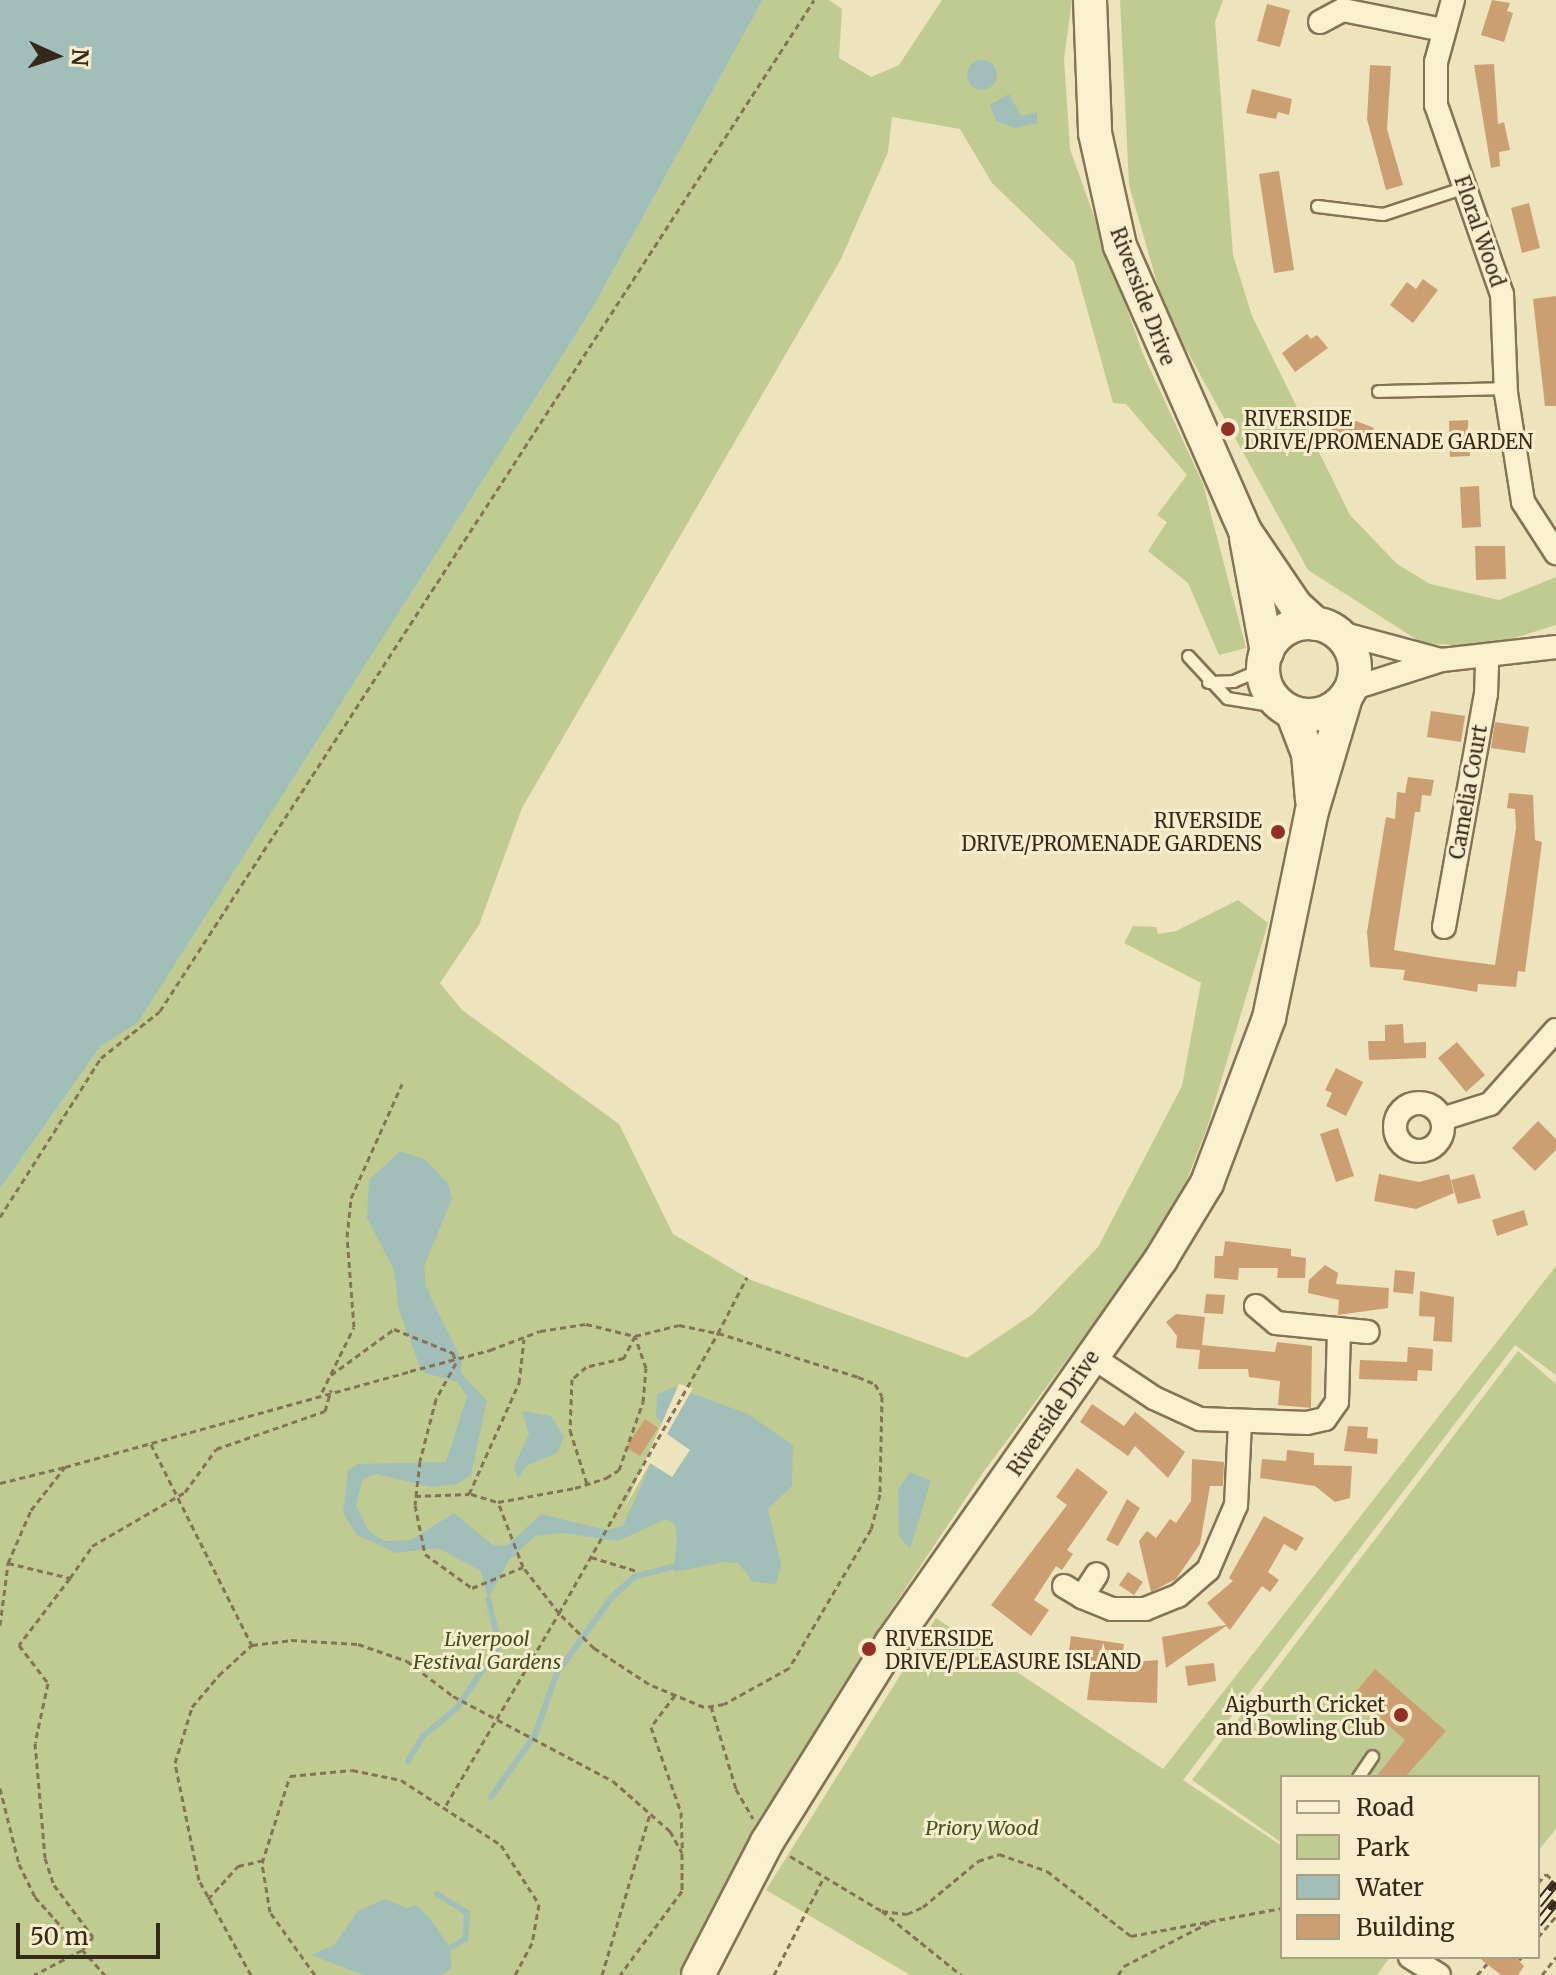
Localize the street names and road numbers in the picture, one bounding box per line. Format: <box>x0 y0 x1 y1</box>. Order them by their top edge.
street label: Floral Wood <box>1450 172 1510 290</box>
street label: Riverside Drive <box>1106 224 1180 368</box>
street label: Camelia Court <box>1444 723 1492 861</box>
street label: Riverside Drive <box>1002 1346 1104 1480</box>

